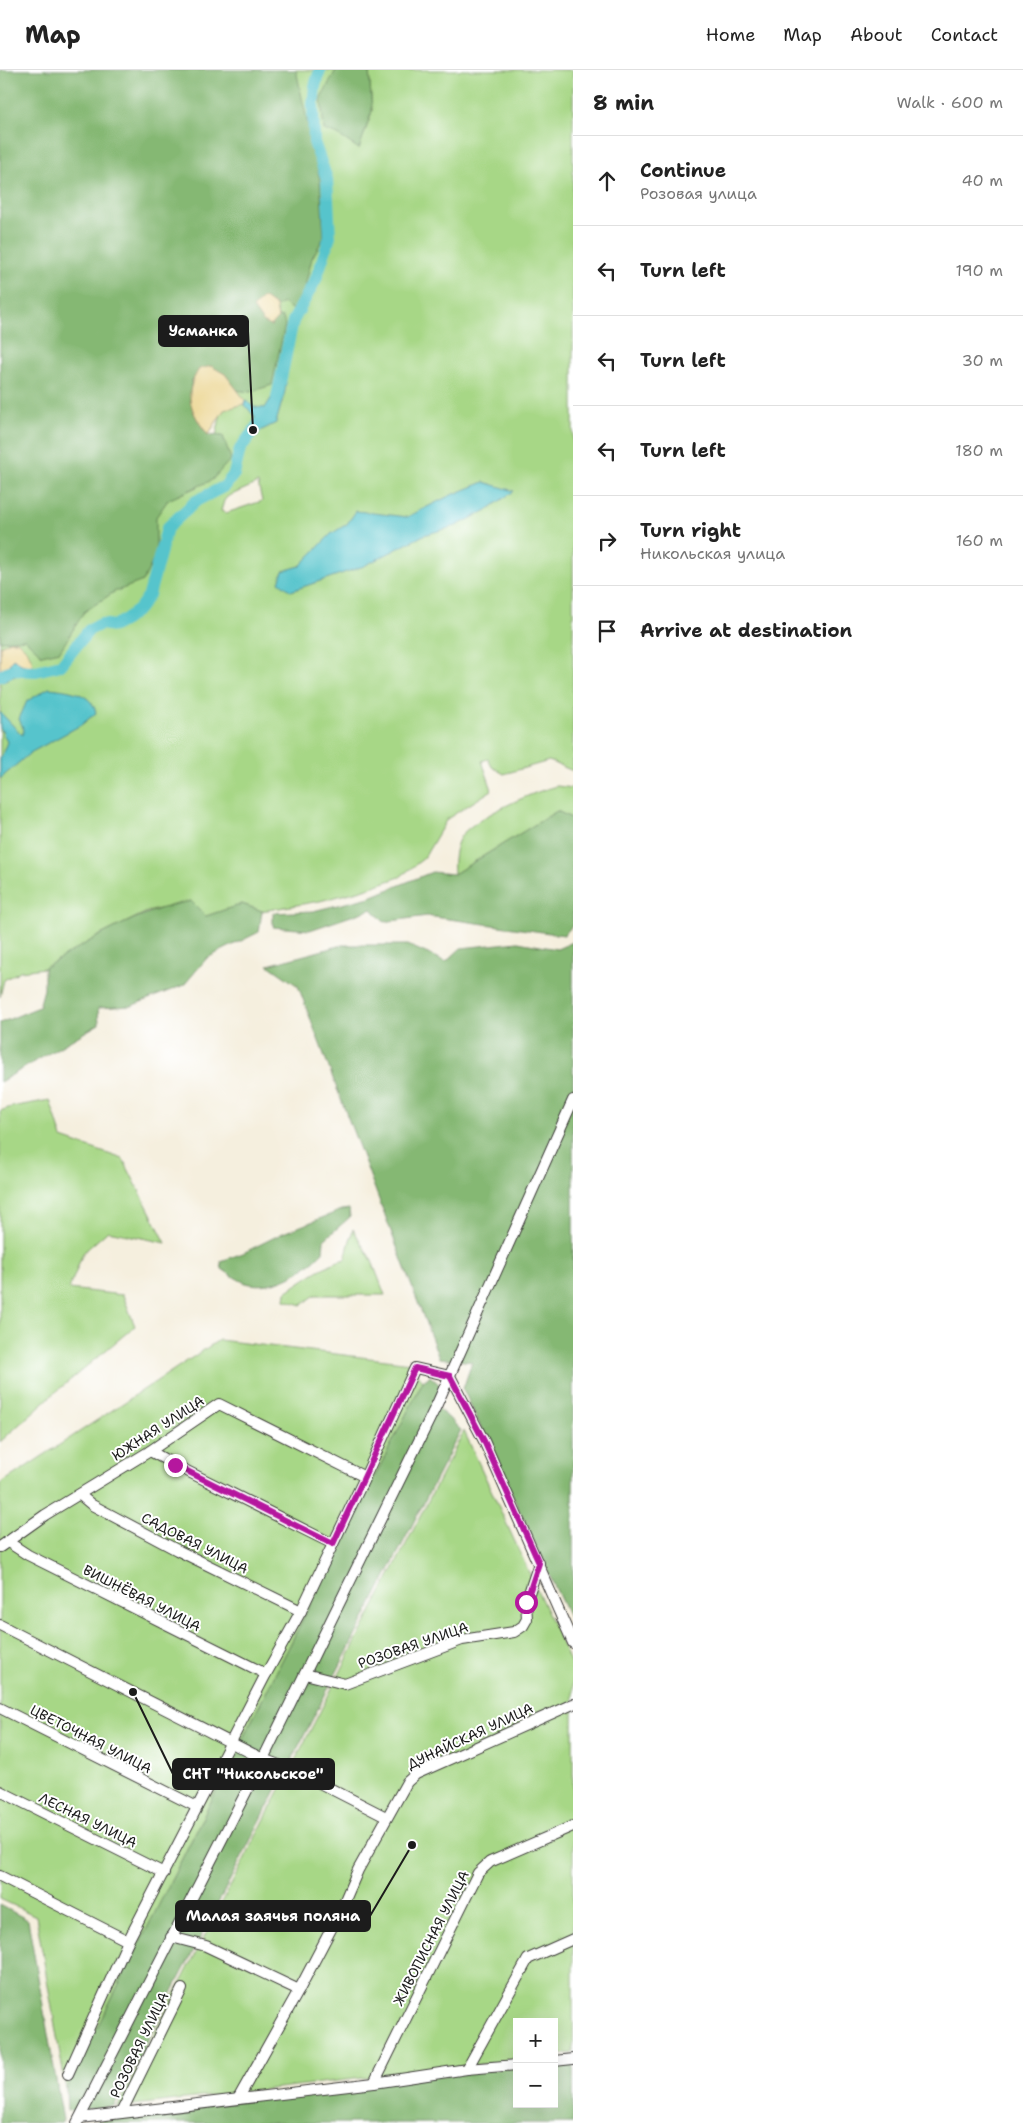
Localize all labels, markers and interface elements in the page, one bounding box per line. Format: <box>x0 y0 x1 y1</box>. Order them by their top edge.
text: Map <box>25 19 81 51</box>
text: Home <box>706 23 755 47</box>
text: Map <box>783 23 822 47</box>
text: About <box>850 23 903 47</box>
text: Contact <box>931 23 998 47</box>
text: 8 min <box>593 89 654 117</box>
text: Walk · 600 m <box>897 92 1003 113</box>
text: Continue <box>640 158 726 183</box>
icon: ahead <box>593 167 621 195</box>
text: 40 m <box>961 170 1003 191</box>
text: Розовая улица <box>640 183 757 204</box>
icon: left <box>593 257 621 285</box>
text: Turn left <box>640 258 726 283</box>
text: 190 m <box>956 260 1003 281</box>
callout: Усманка <box>159 316 248 346</box>
text: Усманка <box>168 321 238 341</box>
icon: left <box>593 347 621 375</box>
text: Turn left <box>640 348 726 373</box>
text: 30 m <box>962 350 1003 371</box>
icon: left <box>593 437 621 465</box>
text: Turn left <box>640 438 726 463</box>
text: 180 m <box>955 440 1003 461</box>
text: Turn right <box>640 518 741 543</box>
icon: right <box>593 527 621 555</box>
text: 160 m <box>956 530 1003 551</box>
text: Никольская улица <box>640 543 785 564</box>
icon: arrive <box>593 617 621 645</box>
text: Arrive at destination <box>640 618 852 643</box>
street label: ЮЖНАЯ УЛИЦА <box>108 1391 208 1465</box>
route end <box>164 1454 187 1477</box>
street label: САДОВАЯ УЛИЦА <box>138 1508 252 1578</box>
street label: ВИШНЁВАЯ УЛИЦА <box>80 1561 204 1635</box>
route start <box>515 1591 538 1614</box>
street label: РОЗОВАЯ УЛИЦА <box>355 1618 471 1672</box>
street label: ДУНАЙСКАЯ УЛИЦА <box>404 1699 536 1773</box>
street label: ЦВЕТОЧНАЯ УЛИЦА <box>27 1701 155 1777</box>
callout: СНТ "Никольское" <box>173 1759 334 1789</box>
text: СНТ "Никольское" <box>182 1764 324 1784</box>
street label: ЛЕСНАЯ УЛИЦА <box>36 1789 140 1851</box>
street label: ЖИВОПИСНАЯ УЛИЦА <box>389 1867 473 2009</box>
callout: Малая заячья поляна <box>176 1901 370 1931</box>
text: Малая заячья поляна <box>186 1906 361 1926</box>
street label: РОЗОВАЯ УЛИЦА <box>106 1989 172 2101</box>
map controls <box>513 2018 558 2108</box>
button: + <box>513 2018 558 2063</box>
button: − <box>513 2063 558 2108</box>

